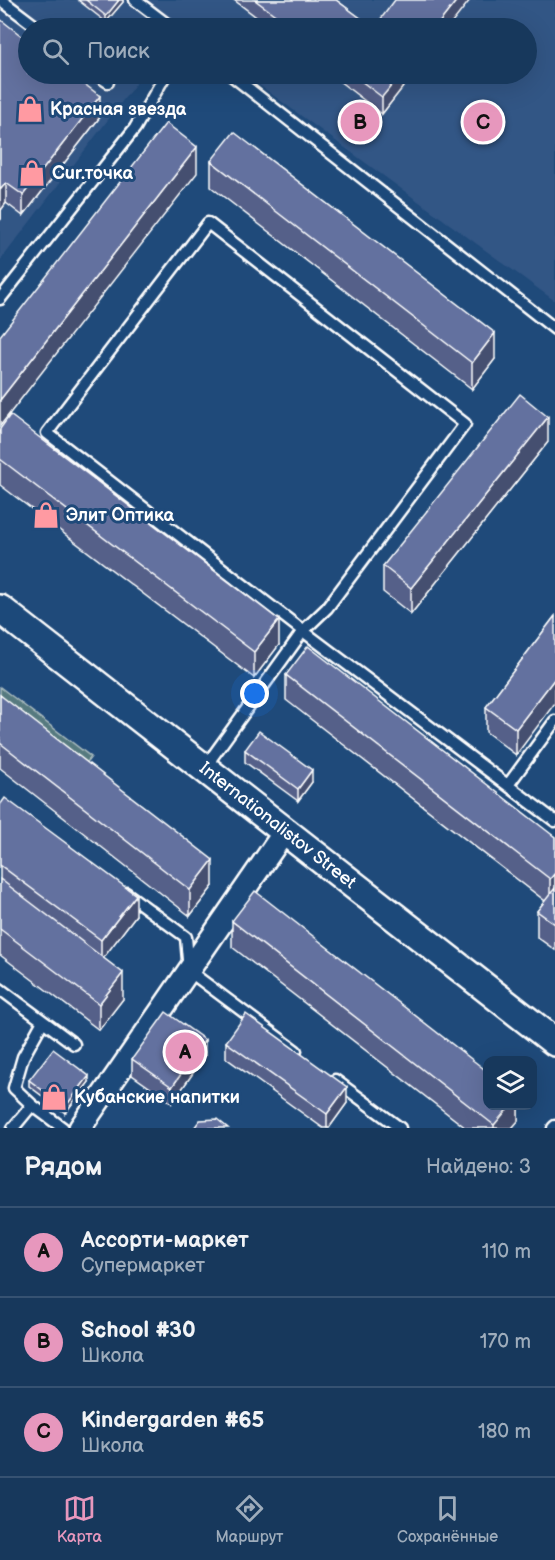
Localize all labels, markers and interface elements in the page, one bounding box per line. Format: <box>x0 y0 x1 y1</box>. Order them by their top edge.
search box <box>18 18 537 84</box>
icon: search <box>39 35 72 68</box>
text: Поиск <box>87 38 150 65</box>
shop icon: Красная звезда <box>15 94 45 124</box>
place label: Красная звезда <box>50 99 187 120</box>
pin: B <box>340 100 380 144</box>
pin: C <box>464 100 502 144</box>
shop icon: Cur.точка <box>17 158 47 188</box>
place label: Cur.точка <box>52 163 133 184</box>
shop icon: Элит Оптика <box>31 500 61 530</box>
place label: Элит Оптика <box>66 505 175 526</box>
your location <box>240 679 269 708</box>
street label: Internationalistov Street <box>195 758 361 893</box>
pin: A <box>166 1030 204 1074</box>
map controls <box>483 1056 537 1110</box>
button: layers <box>483 1056 537 1110</box>
shop icon: Кубанские напитки <box>39 1082 69 1112</box>
place label: Кубанские напитки <box>74 1087 240 1108</box>
text: Рядом <box>24 1152 102 1183</box>
text: Найдено: 3 <box>426 1155 531 1179</box>
text: Ассорти-маркет <box>81 1227 249 1254</box>
text: A <box>37 1240 50 1264</box>
text: 110 m <box>482 1240 531 1264</box>
text: Супермаркет <box>81 1254 205 1278</box>
text: School #30 <box>81 1317 196 1344</box>
text: B <box>36 1330 51 1354</box>
text: 170 m <box>480 1330 531 1354</box>
text: Школа <box>81 1344 144 1368</box>
text: Kindergarden #65 <box>81 1407 264 1434</box>
text: C <box>36 1420 51 1444</box>
text: 180 m <box>478 1420 531 1444</box>
text: Школа <box>81 1434 144 1458</box>
tab: Карта <box>57 1492 102 1547</box>
tab: Маршрут <box>215 1492 284 1547</box>
tab: Сохранённые <box>397 1492 498 1547</box>

